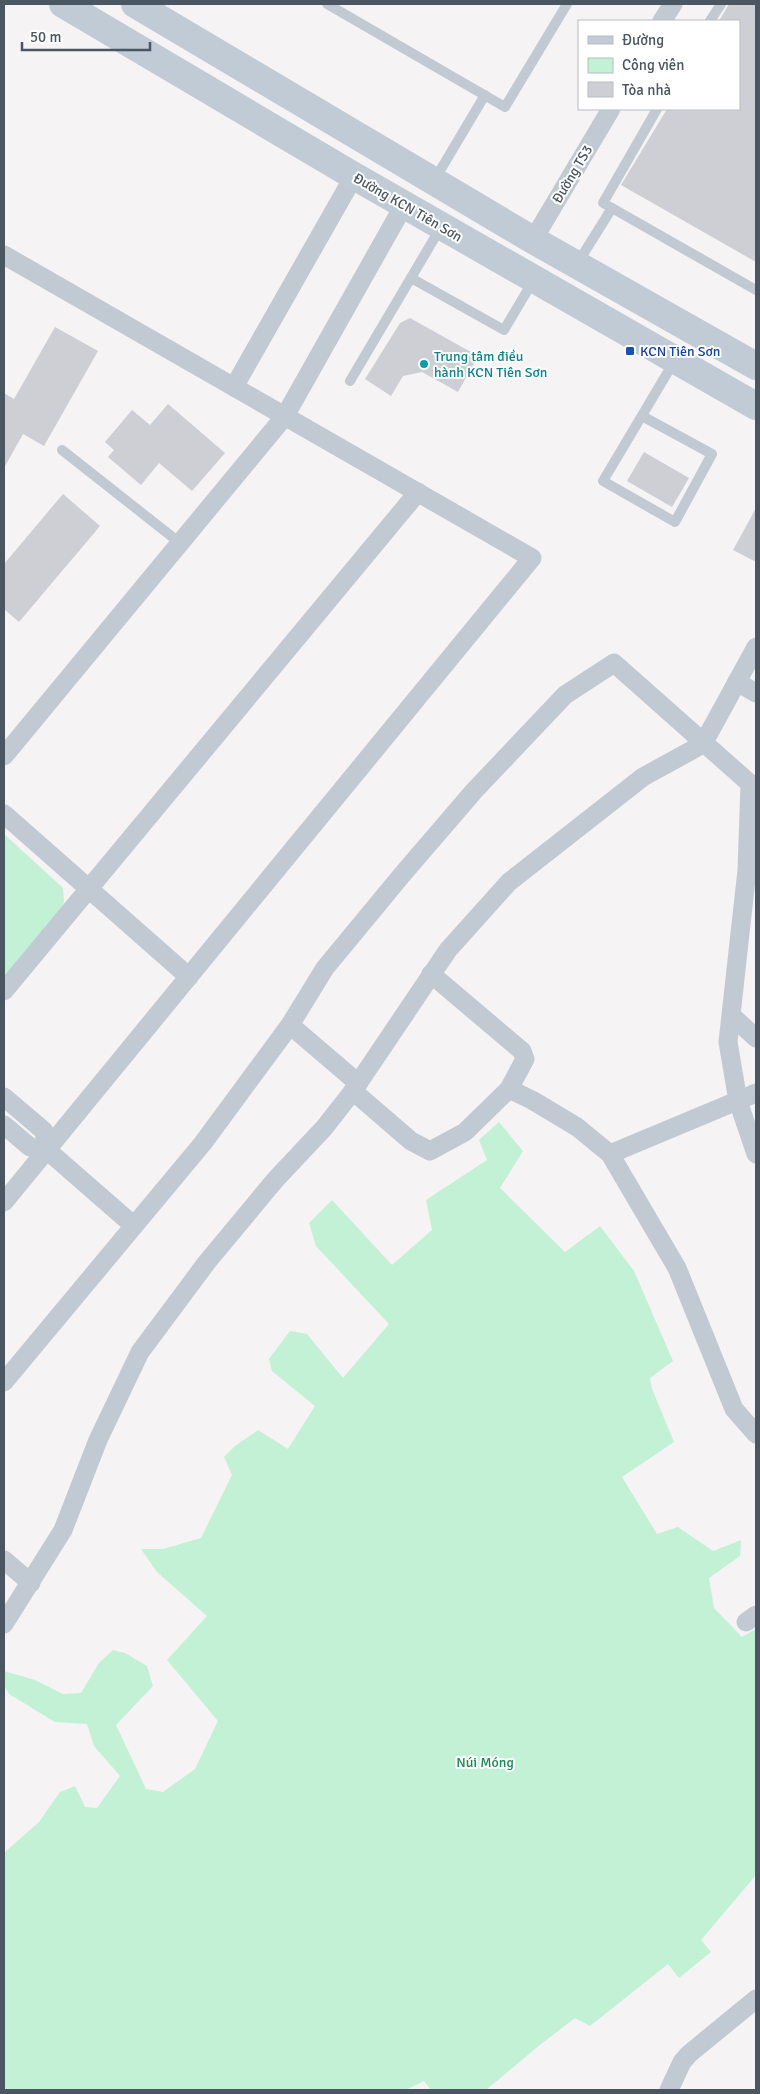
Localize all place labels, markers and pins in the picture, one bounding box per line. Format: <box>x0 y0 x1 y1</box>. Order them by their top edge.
place label: KCN Tiên Sơn <box>640 343 720 360</box>
marker: KCN Tiên Sơn <box>624 345 636 357</box>
place label: Trung tâm điều hành KCN Tiên Sơn <box>434 348 547 381</box>
marker: Trung tâm điều hành KCN Tiên Sơn <box>418 358 430 370</box>

